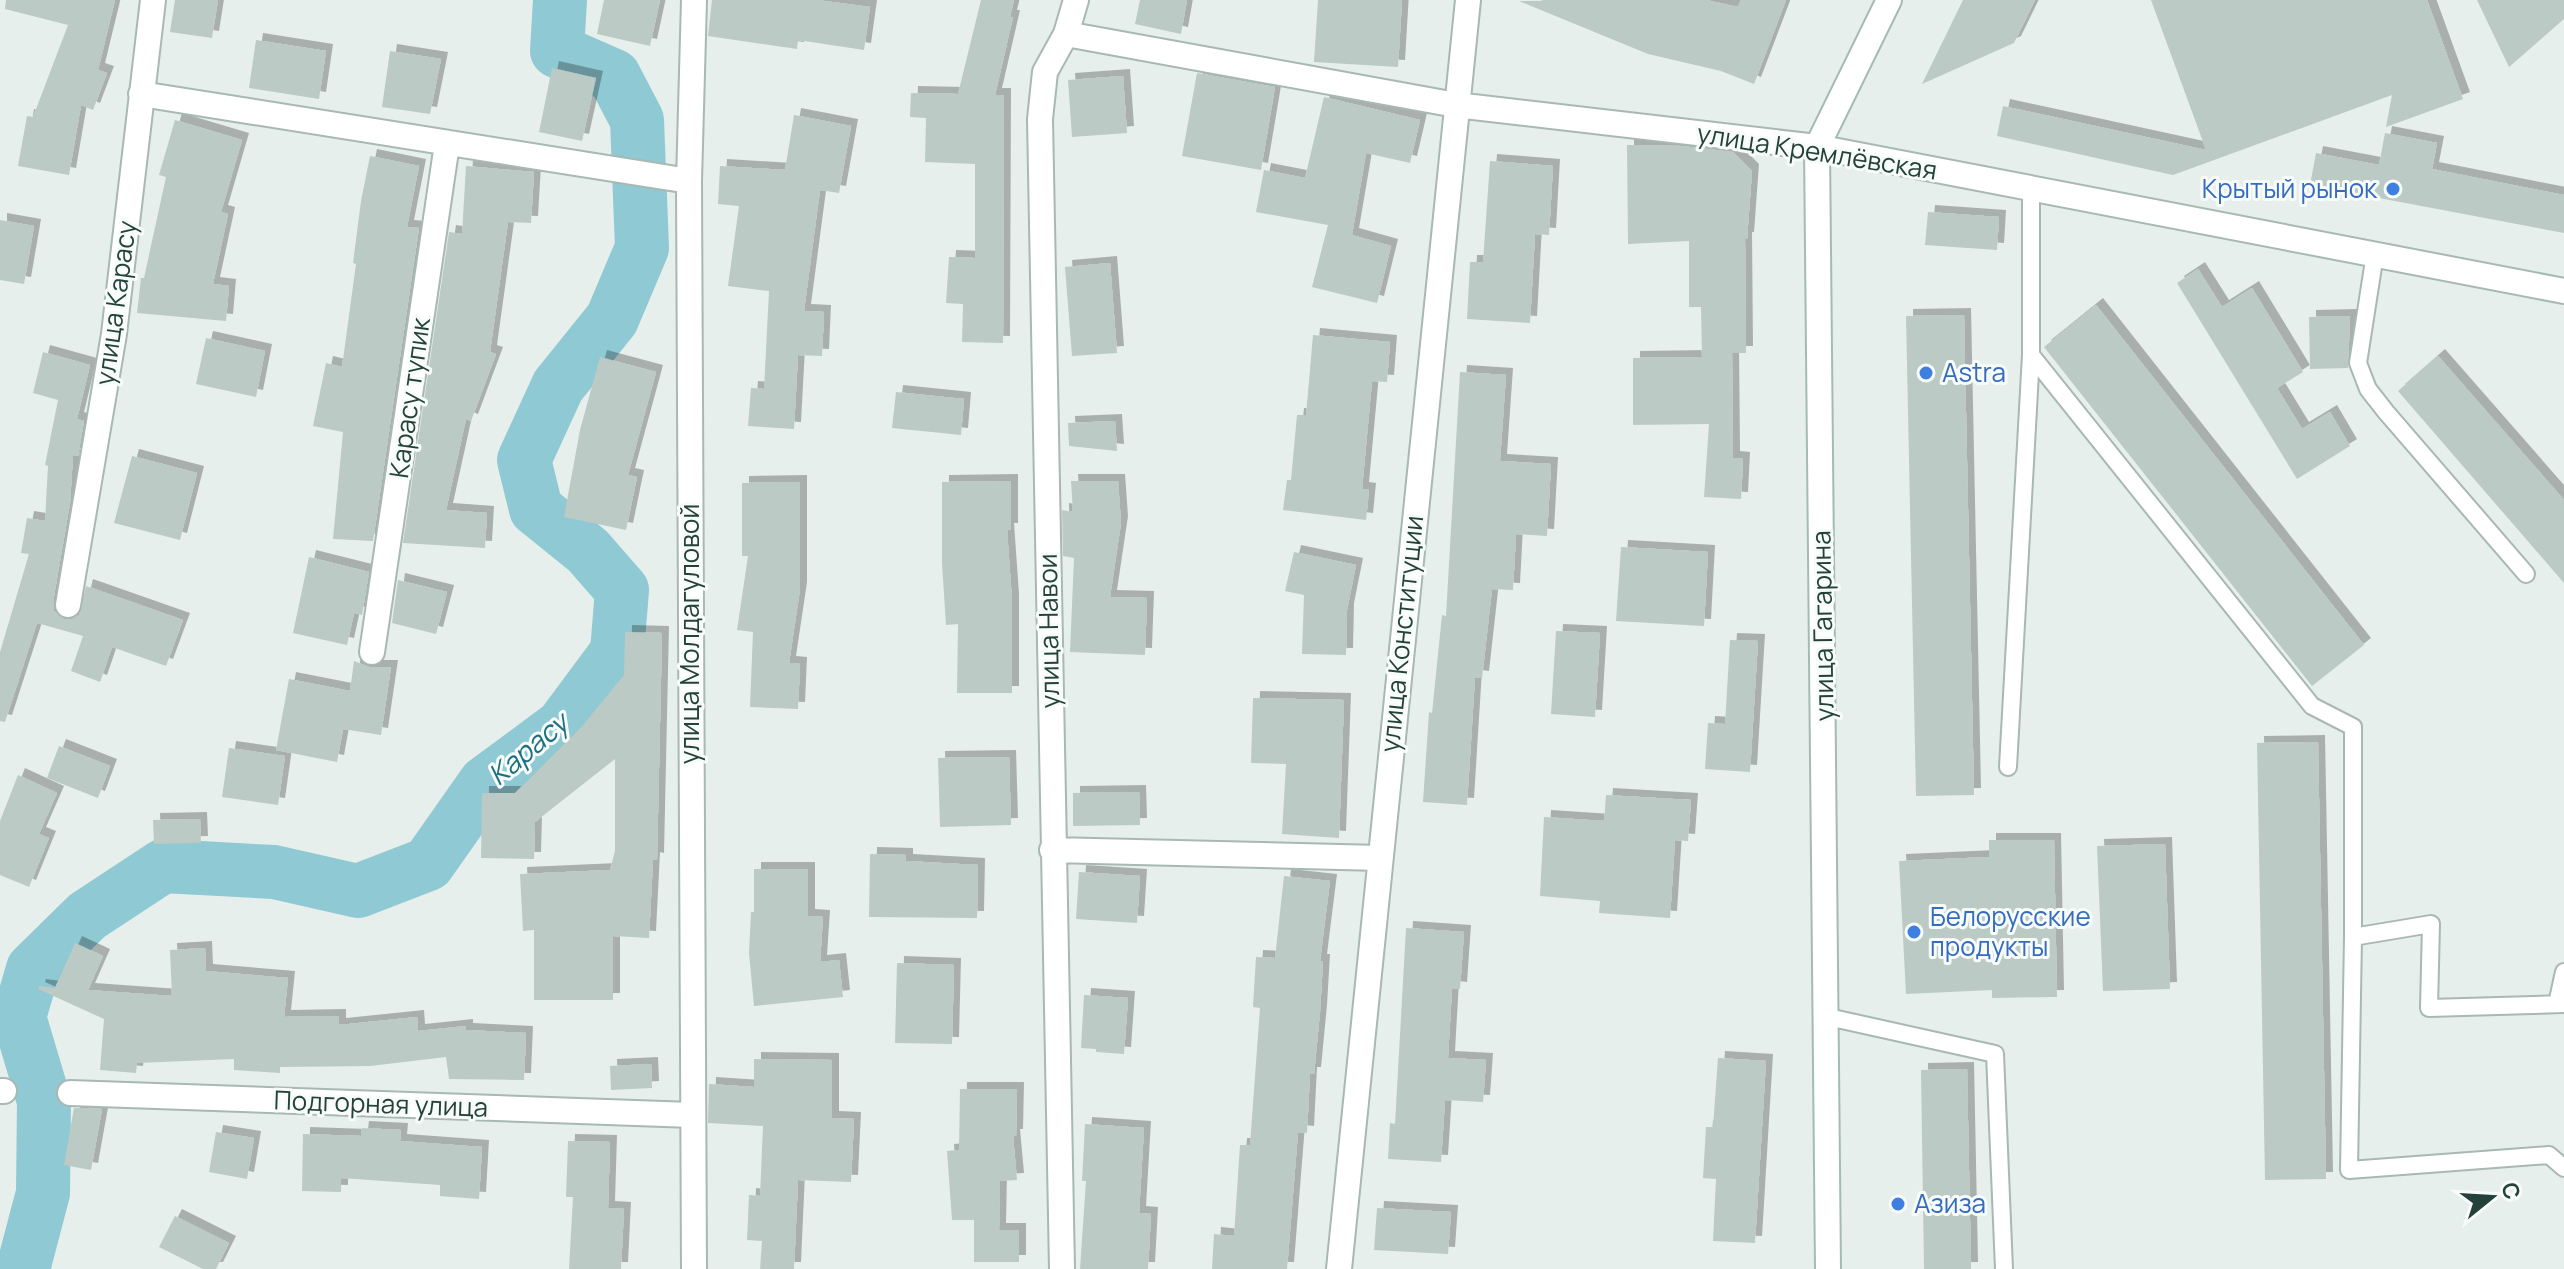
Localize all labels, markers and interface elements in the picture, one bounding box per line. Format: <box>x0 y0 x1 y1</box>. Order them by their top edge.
street label: улица Кремлёвская <box>1695 114 1940 188</box>
place label: Крытый рынок <box>2202 170 2378 206</box>
marker: Крытый рынок <box>2384 180 2402 198</box>
street label: улица Карасу <box>86 218 144 388</box>
street label: Карасу тупик <box>380 314 438 480</box>
place label: Astra <box>1942 354 2006 390</box>
marker: Astra <box>1917 364 1935 382</box>
street label: улица Молдагуловой <box>671 504 707 764</box>
street label: улица Конституции <box>1371 514 1431 754</box>
street label: улица Гагарина <box>1802 530 1842 722</box>
street label: улица Навои <box>1029 553 1067 709</box>
water label: Карасу <box>479 701 579 793</box>
place label: Белорусские продукты <box>1930 898 2091 964</box>
marker: Белорусские продукты <box>1905 923 1923 941</box>
street label: Подгорная улица <box>273 1081 489 1125</box>
north arrow <box>2452 1157 2532 1237</box>
text: С <box>2494 1178 2528 1203</box>
place label: Азиза <box>1914 1185 1986 1221</box>
marker: Азиза <box>1889 1195 1907 1213</box>

